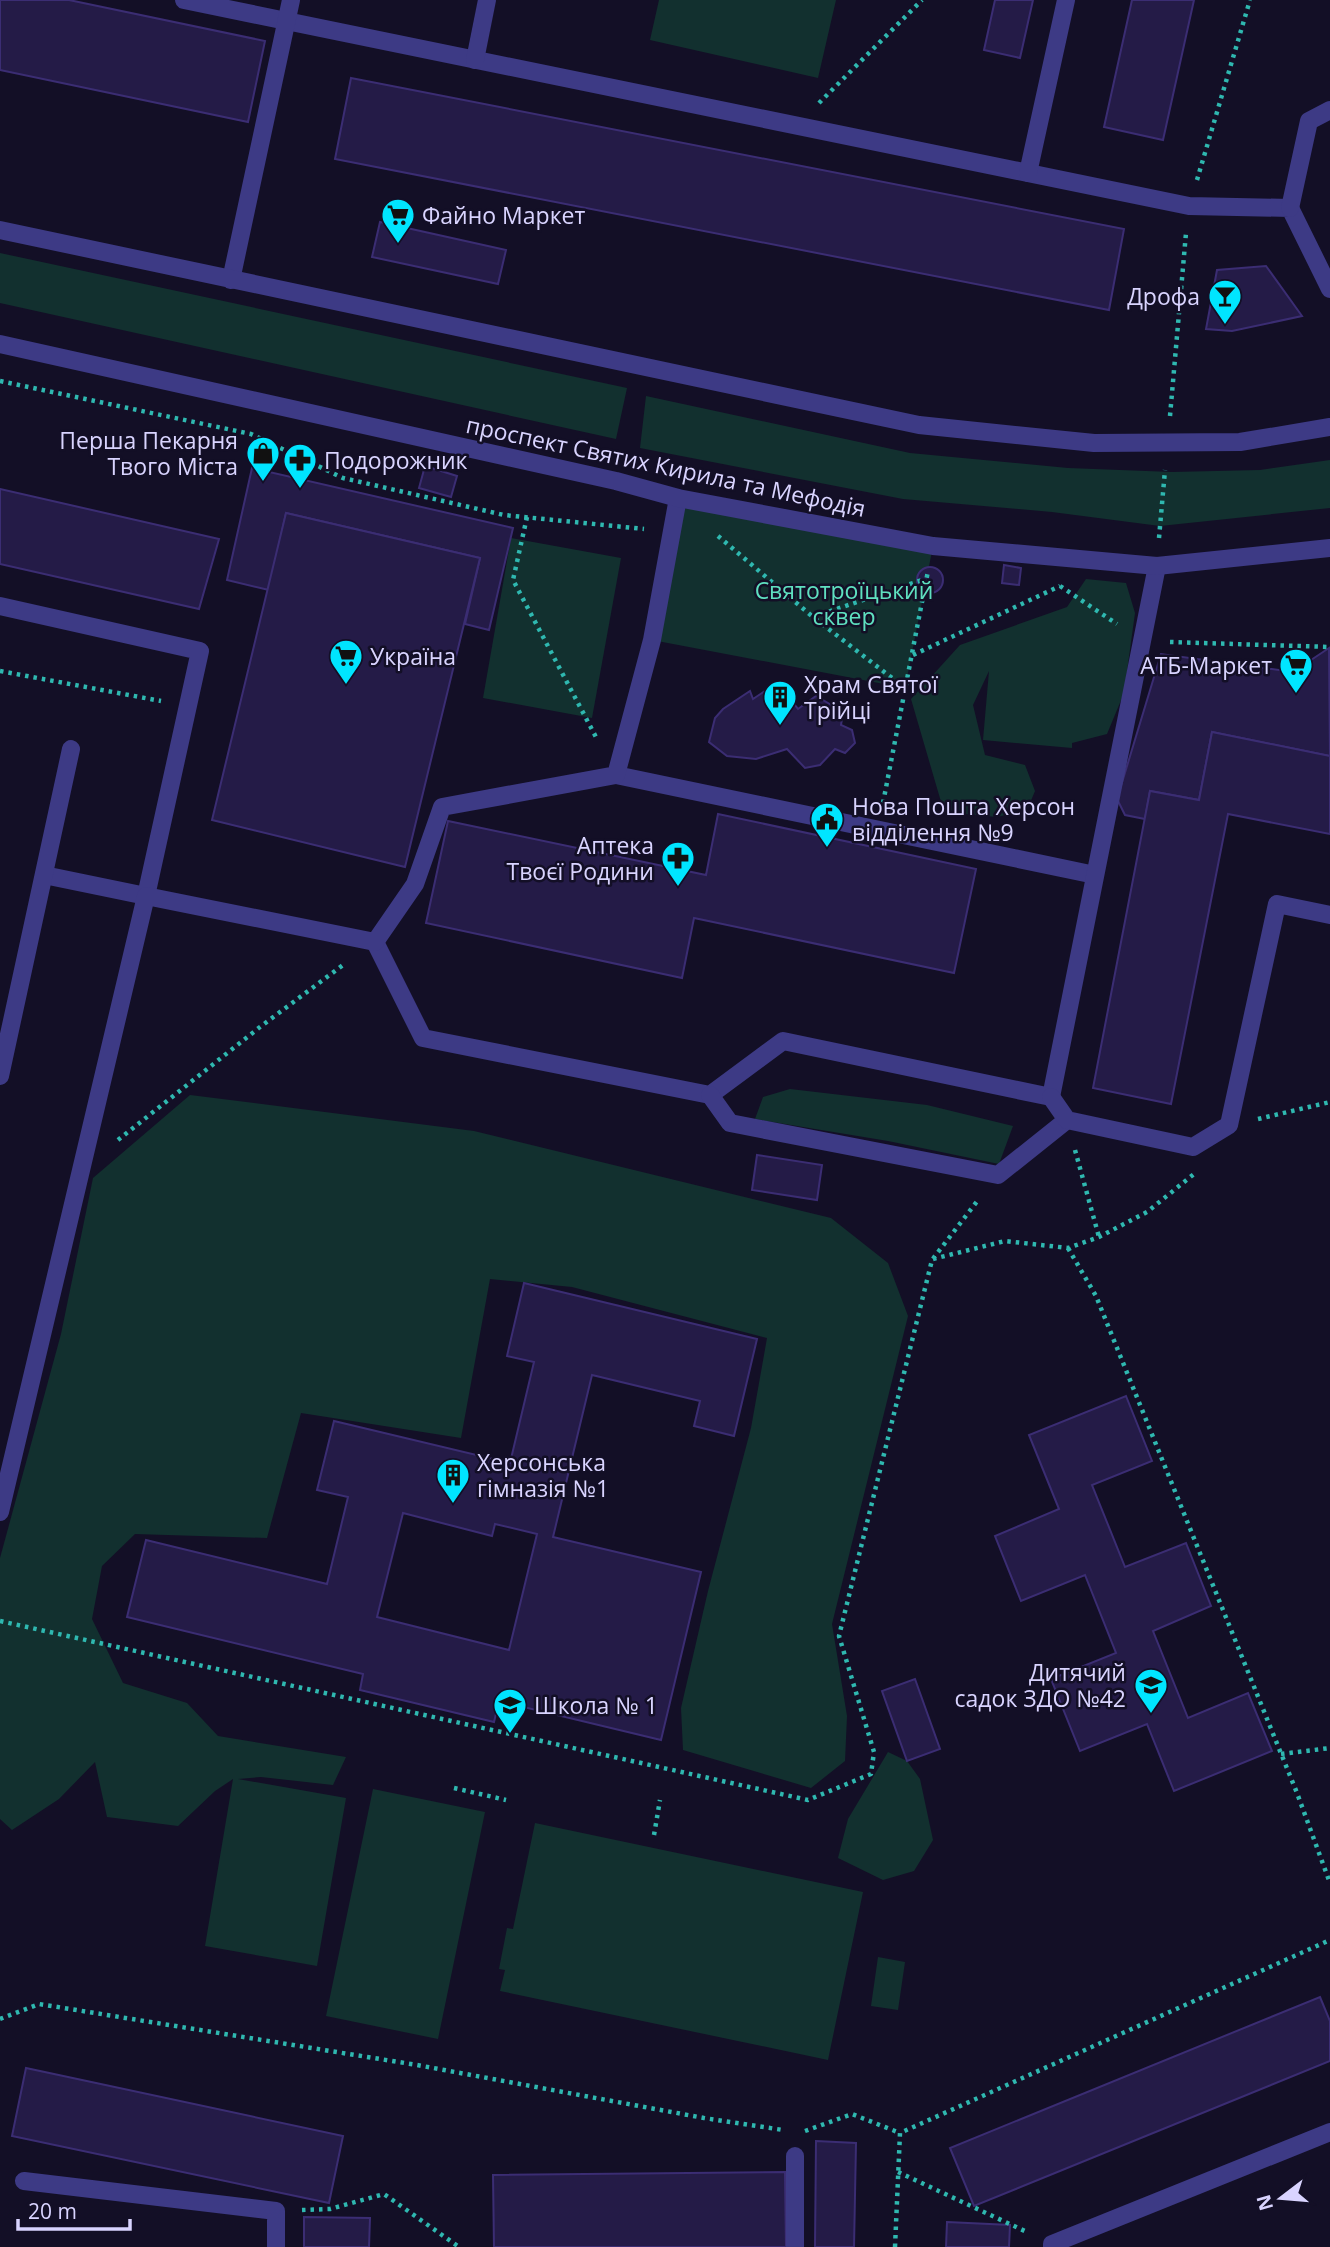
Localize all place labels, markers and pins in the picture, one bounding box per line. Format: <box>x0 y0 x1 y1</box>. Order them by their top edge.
supermarket icon: Файно Маркет <box>379 196 417 245</box>
place label: Файно Маркет <box>422 199 585 231</box>
bar icon: Дрофа <box>1206 277 1244 326</box>
place label: Дрофа <box>1127 280 1200 312</box>
place label: Перша Пекарня Твого Міста <box>59 424 238 482</box>
shop icon: Перша Пекарня Твого Міста <box>244 434 282 483</box>
pharmacy icon: Подорожник <box>281 441 319 490</box>
place label: Подорожник <box>324 444 468 476</box>
supermarket icon: Україна <box>327 637 365 686</box>
place label: Україна <box>370 640 456 672</box>
supermarket icon: АТБ-Маркет <box>1277 646 1315 695</box>
place label: АТБ-Маркет <box>1140 649 1272 681</box>
place label: Храм Святої Трійці <box>804 668 939 726</box>
building icon: Храм Святої Трійці <box>761 678 799 727</box>
place label: Нова Пошта Херсон відділення №9 <box>852 790 1075 848</box>
public building icon: Нова Пошта Херсон відділення №9 <box>808 800 846 849</box>
place label: Аптека Твоєї Родини <box>506 829 654 887</box>
pharmacy icon: Аптека Твоєї Родини <box>659 839 697 888</box>
place label: Херсонська гімназія №1 <box>477 1446 609 1504</box>
building icon: Херсонська гімназія №1 <box>434 1456 472 1505</box>
place label: Дитячий садок ЗДО №42 <box>955 1656 1126 1714</box>
school or university icon: Дитячий садок ЗДО №42 <box>1132 1666 1170 1715</box>
school or university icon: Школа № 1 <box>491 1686 529 1735</box>
place label: Школа № 1 <box>534 1689 658 1721</box>

